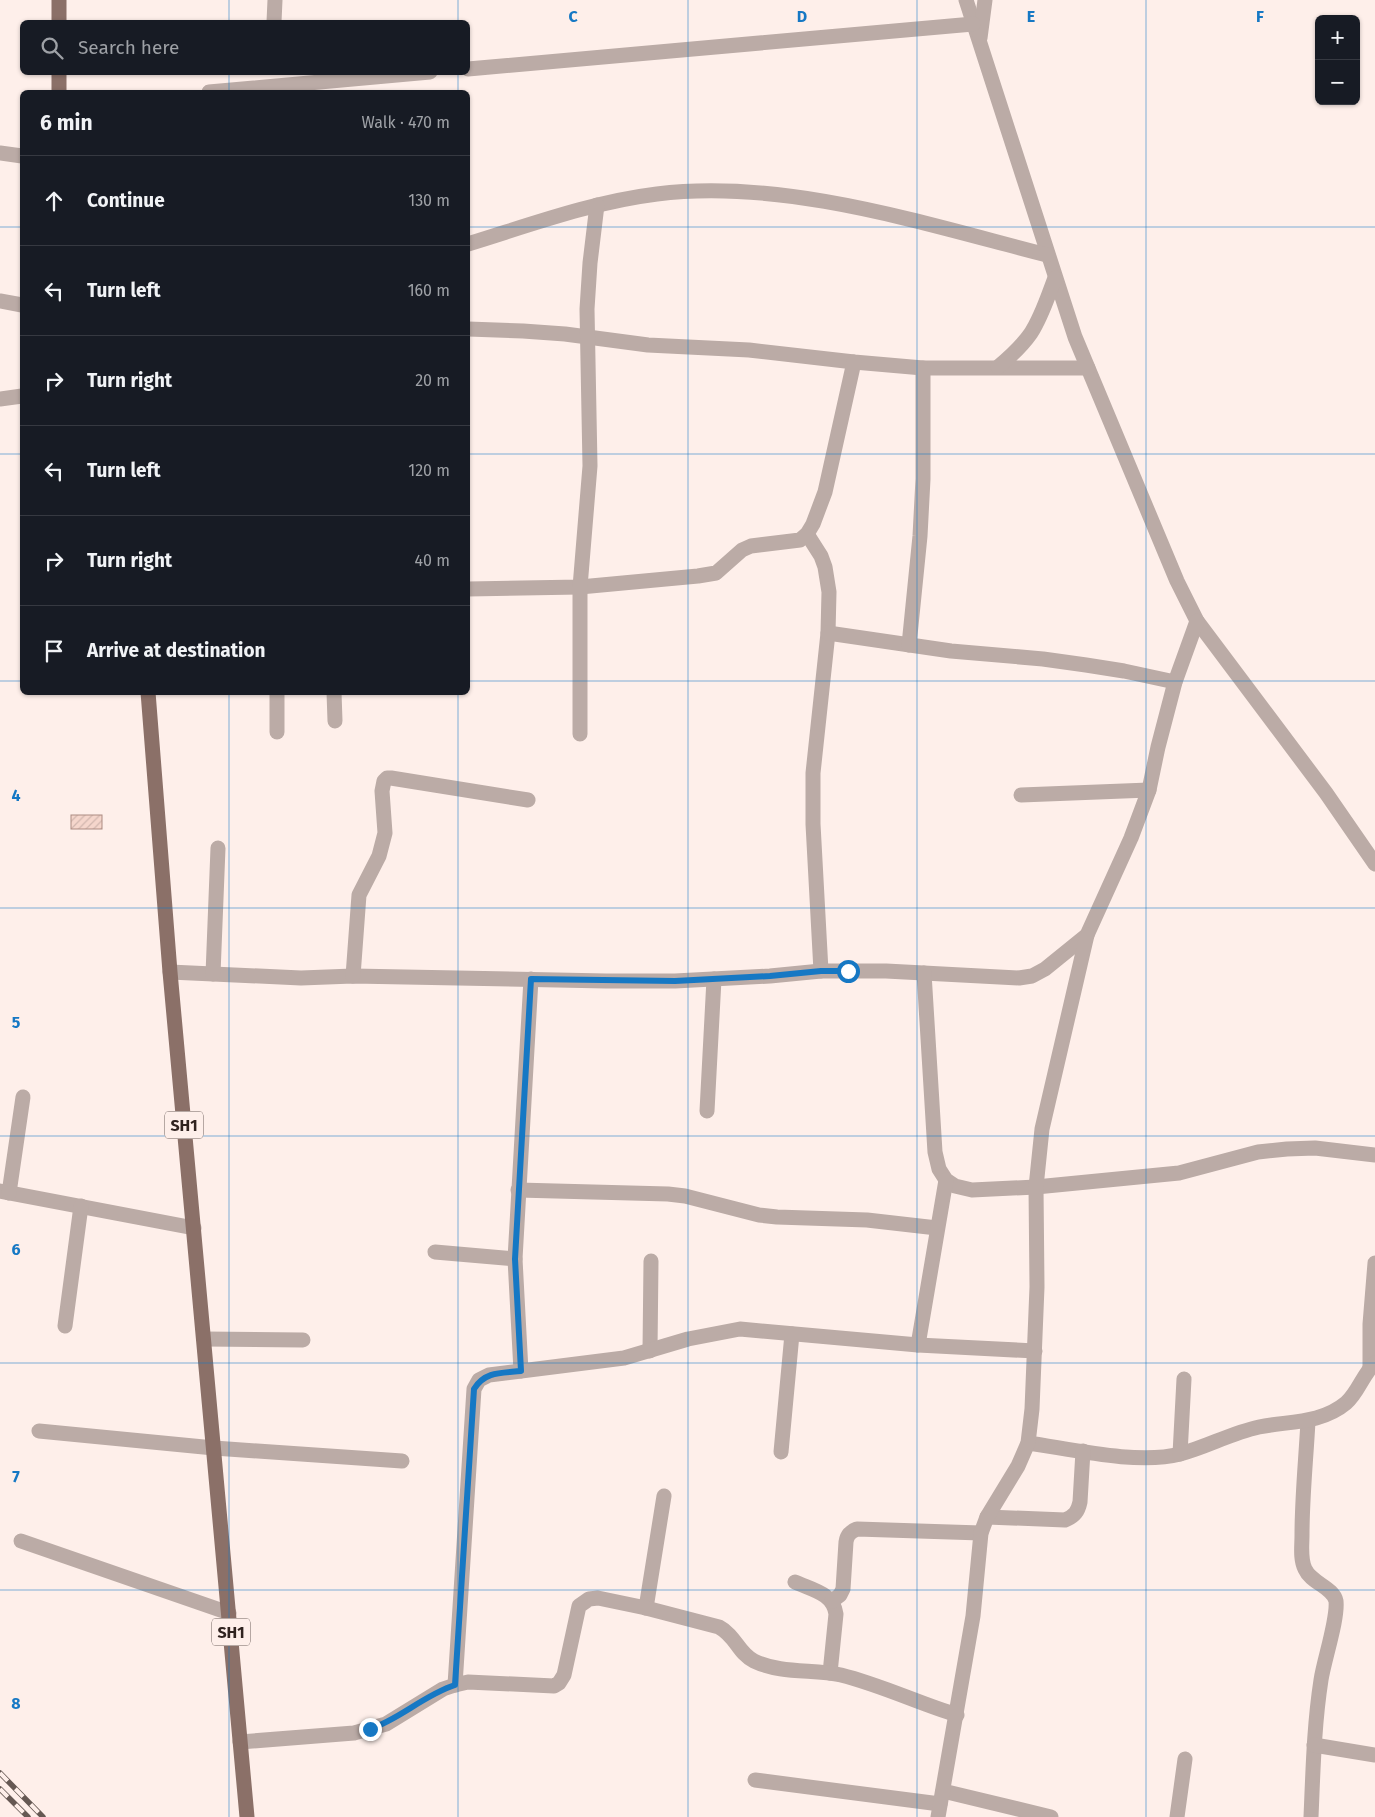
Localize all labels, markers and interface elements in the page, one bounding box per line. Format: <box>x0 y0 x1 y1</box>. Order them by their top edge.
text: C <box>568 7 578 26</box>
text: D <box>797 7 807 26</box>
text: E <box>1027 7 1035 26</box>
text: F <box>1256 7 1264 26</box>
map controls <box>1315 15 1360 105</box>
button: + <box>1315 15 1360 60</box>
search box <box>20 20 470 75</box>
icon: search <box>38 34 66 62</box>
text: Search here <box>78 36 179 59</box>
button: − <box>1315 60 1360 105</box>
text: 6 min <box>40 110 93 136</box>
text: Walk · 470 m <box>362 113 450 132</box>
icon: ahead <box>40 187 68 215</box>
text: Continue <box>87 189 165 212</box>
text: 130 m <box>408 191 450 210</box>
icon: left <box>40 277 68 305</box>
text: Turn left <box>87 279 161 302</box>
text: 160 m <box>408 281 450 300</box>
icon: right <box>40 367 68 395</box>
text: Turn right <box>87 369 172 392</box>
text: 20 m <box>415 371 450 390</box>
icon: left <box>40 457 68 485</box>
text: Turn left <box>87 459 161 482</box>
text: 120 m <box>408 461 450 480</box>
icon: right <box>40 547 68 575</box>
text: Turn right <box>87 549 172 572</box>
text: 40 m <box>415 551 450 570</box>
icon: arrive <box>40 637 68 665</box>
text: Arrive at destination <box>87 639 266 662</box>
text: 4 <box>11 786 21 805</box>
route start <box>837 960 860 983</box>
text: 5 <box>12 1013 21 1032</box>
road number: SH1 <box>165 1112 203 1138</box>
text: 6 <box>11 1240 21 1259</box>
text: 7 <box>12 1467 20 1486</box>
road number: SH1 <box>212 1618 250 1645</box>
text: 8 <box>11 1694 21 1713</box>
route end <box>359 1718 382 1741</box>

